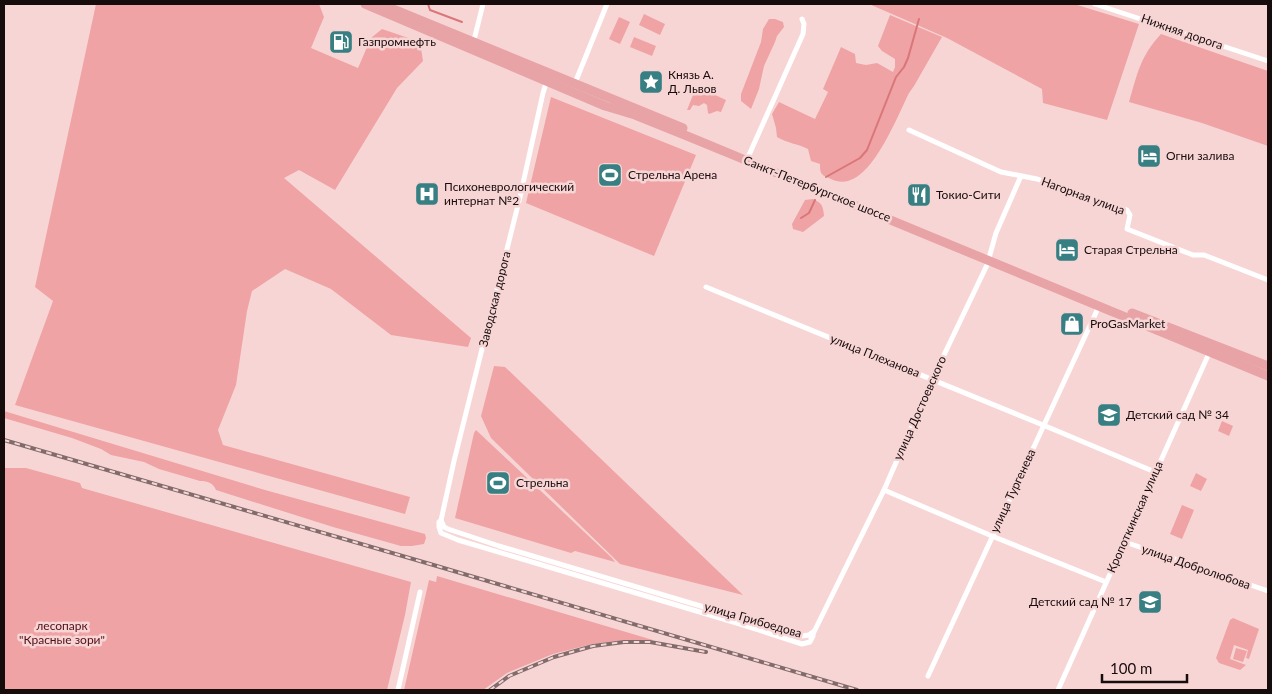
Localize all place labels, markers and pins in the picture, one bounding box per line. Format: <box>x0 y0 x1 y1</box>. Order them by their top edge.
fuel station icon: Газпромнефть <box>328 29 354 55</box>
place label: Газпромнефть <box>358 34 436 49</box>
place label: Князь А. Д. Львов <box>668 67 716 96</box>
place icon: Князь А. Д. Львов <box>638 69 664 95</box>
hotel icon: Огни залива <box>1136 143 1162 169</box>
place label: Огни залива <box>1166 148 1234 163</box>
sports icon: Стрельна Арена <box>597 162 623 188</box>
place label: Стрельна Арена <box>628 167 717 182</box>
place label: Психоневрологический интернат №2 <box>444 179 574 208</box>
hospital icon: Психоневрологический интернат №2 <box>414 181 440 207</box>
restaurant icon: Токио-Сити <box>906 182 932 208</box>
place label: Токио-Сити <box>936 187 1001 202</box>
hotel icon: Старая Стрельна <box>1054 237 1080 263</box>
place label: Старая Стрельна <box>1084 242 1178 257</box>
shop icon: ProGasMarket <box>1059 311 1085 337</box>
place label: ProGasMarket <box>1090 316 1166 331</box>
school or university icon: Детский сад № 34 <box>1096 402 1122 428</box>
place label: Детский сад № 34 <box>1126 407 1229 422</box>
sports icon: Стрельна <box>485 470 511 496</box>
place label: Стрельна <box>516 475 568 490</box>
school or university icon: Детский сад № 17 <box>1137 589 1163 615</box>
place label: Детский сад № 17 <box>1029 594 1132 609</box>

